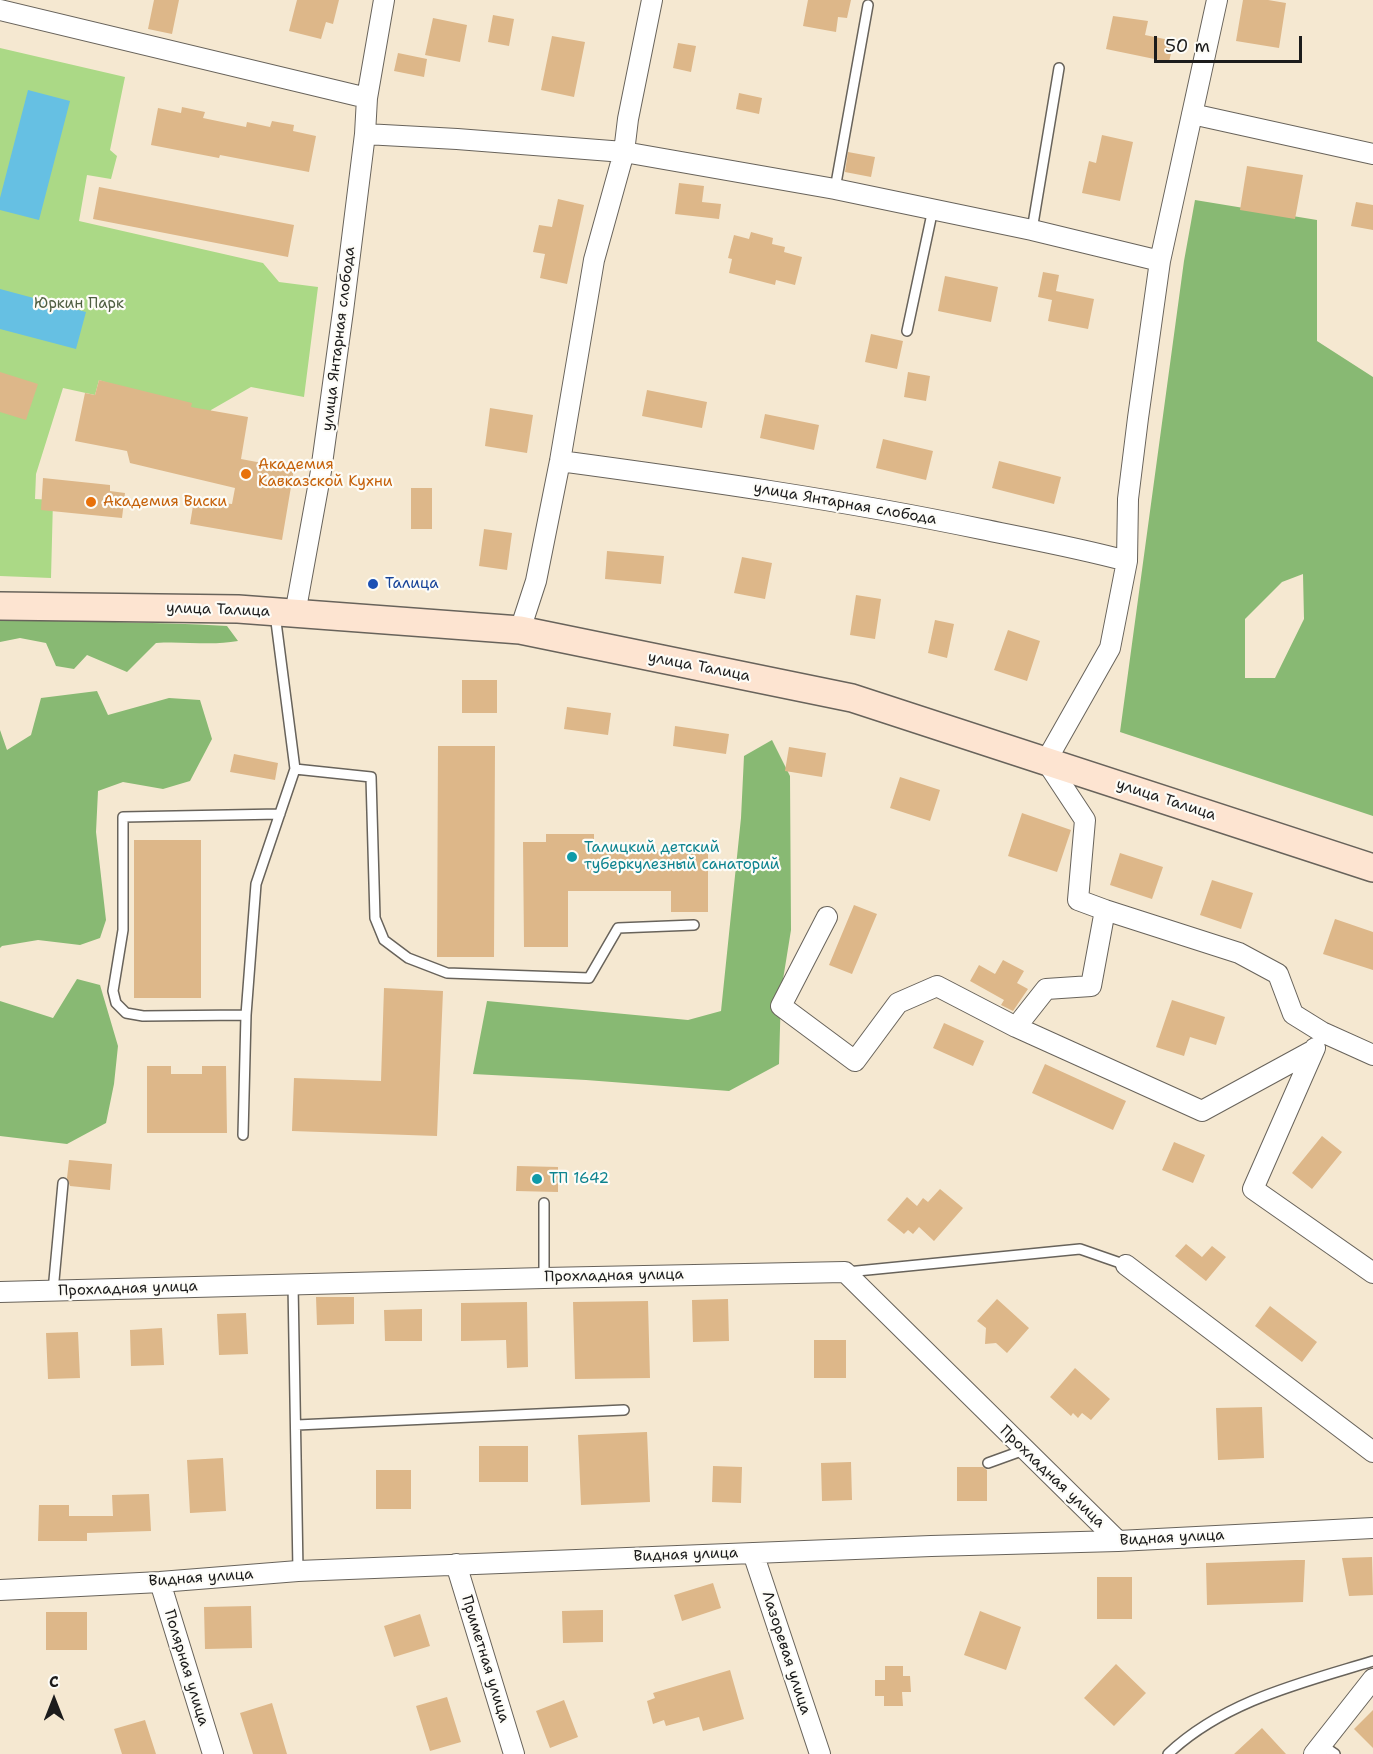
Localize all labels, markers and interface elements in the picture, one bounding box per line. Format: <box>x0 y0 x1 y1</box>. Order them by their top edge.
scale bar <box>1157 24 1306 62</box>
text: 50 m <box>1165 34 1210 58</box>
street label: улица Янтарная слобода <box>319 246 359 432</box>
park label: Юркин Парк <box>34 295 124 313</box>
place label: Академия Кавказской Кухни <box>258 456 393 491</box>
marker: Академия Кавказской Кухни <box>239 467 253 481</box>
street label: улица Янтарная слобода <box>752 479 938 529</box>
place label: Академия Виски <box>103 493 227 511</box>
marker: Академия Виски <box>84 495 98 509</box>
place label: Талица <box>385 575 439 593</box>
marker: Талица <box>366 577 380 591</box>
street label: улица Талица <box>166 599 270 621</box>
street label: улица Талица <box>646 648 752 686</box>
street label: улица Талица <box>1114 775 1218 825</box>
place label: Талицкий детский туберкулезный санаторий <box>584 839 780 874</box>
marker: Талицкий детский туберкулезный санаторий <box>565 850 579 864</box>
place label: ТП 1642 <box>549 1170 609 1188</box>
marker: ТП 1642 <box>530 1172 544 1186</box>
street label: Прохладная улица <box>544 1266 684 1286</box>
street label: Прохладная улица <box>58 1278 198 1300</box>
street label: Прохладная улица <box>996 1422 1108 1532</box>
street label: Видная улица <box>1119 1526 1225 1550</box>
street label: Видная улица <box>633 1544 739 1566</box>
street label: Видная улица <box>148 1565 254 1591</box>
street label: Лазоревая улица <box>758 1589 814 1717</box>
street label: Приметная улица <box>457 1593 513 1725</box>
street label: Полярная улица <box>160 1608 212 1728</box>
north arrow <box>24 1670 84 1730</box>
text: С <box>49 1671 59 1692</box>

